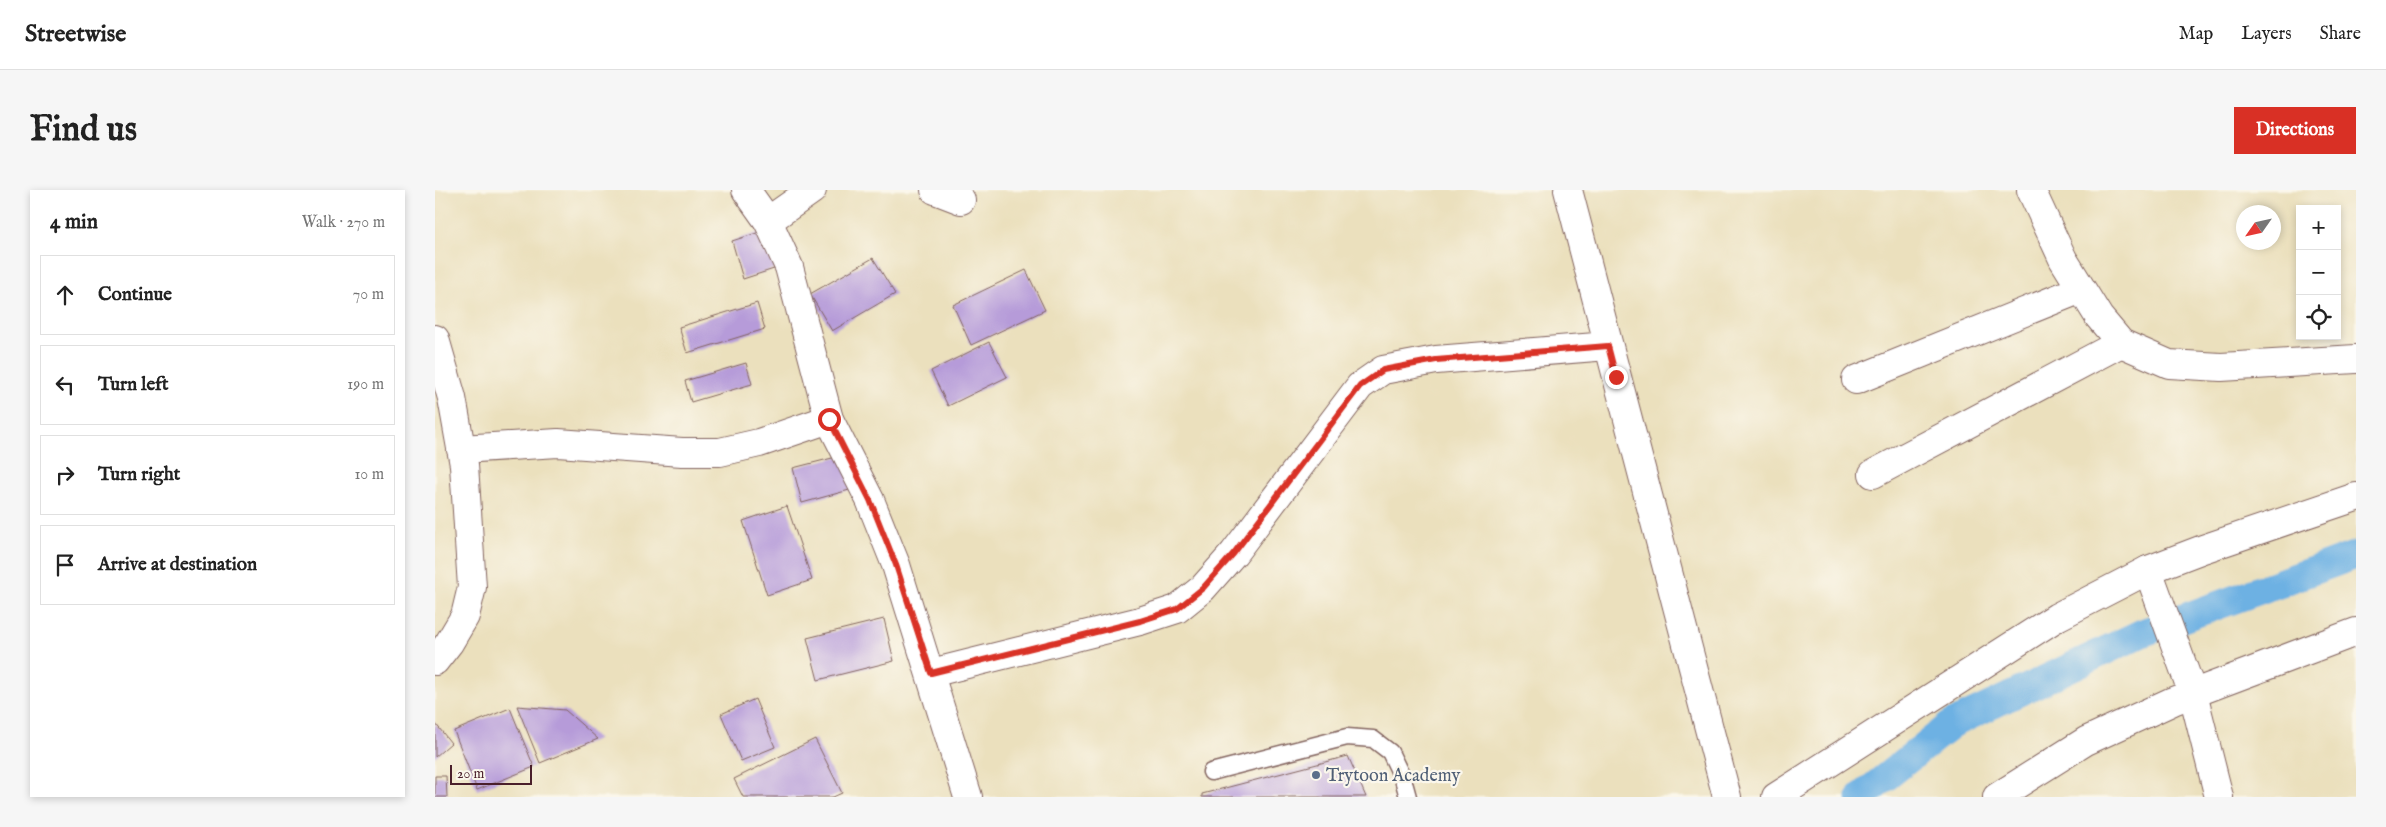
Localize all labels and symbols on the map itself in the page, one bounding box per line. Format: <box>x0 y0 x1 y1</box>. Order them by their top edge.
north arrow <box>2236 205 2281 250</box>
route end <box>1605 366 1628 389</box>
route start <box>818 408 841 431</box>
scale bar <box>450 762 533 785</box>
place label: Trytoon Academy <box>1326 765 1460 788</box>
marker: Trytoon Academy <box>1310 769 1322 781</box>

